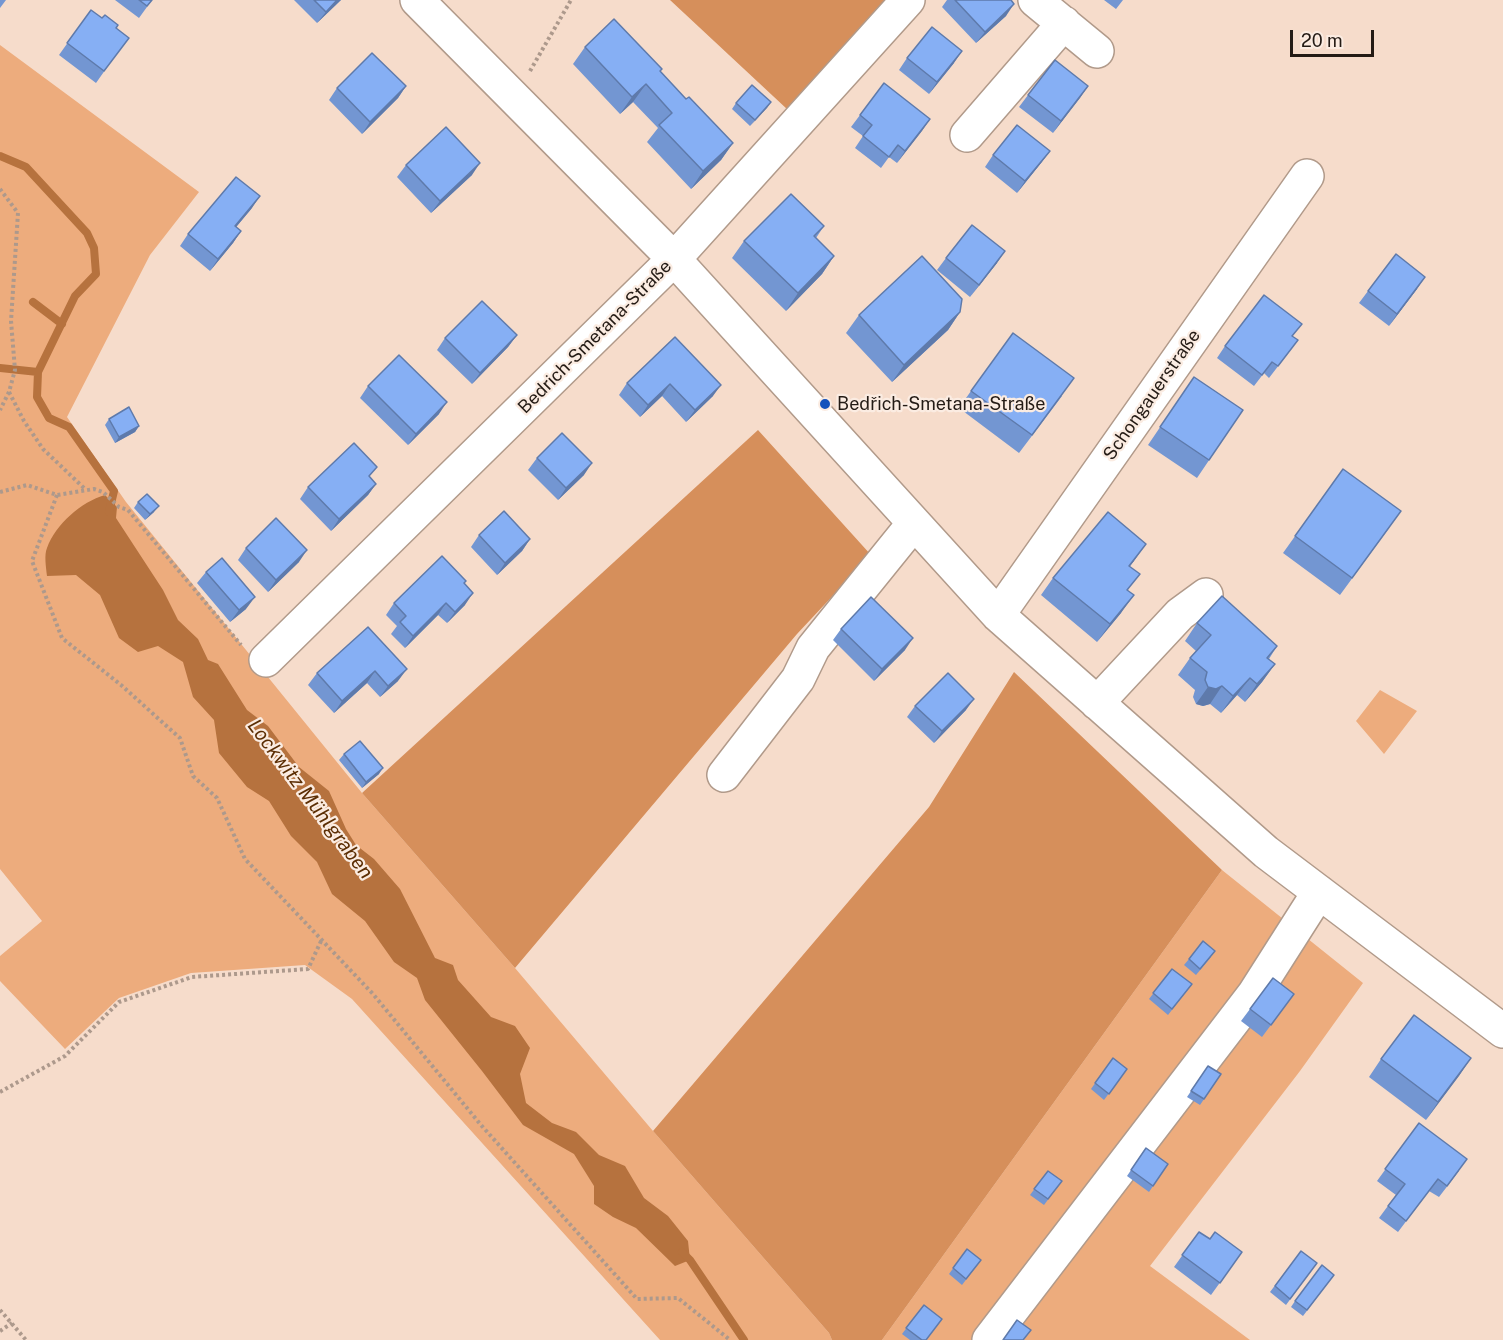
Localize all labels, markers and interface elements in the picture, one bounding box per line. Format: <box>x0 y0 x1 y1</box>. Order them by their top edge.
scale bar <box>1293 18 1377 56</box>
text: 20 m <box>1301 30 1343 51</box>
street label: Bedrich-Smetana-Straße <box>514 256 676 418</box>
street label: Schongauerstraße <box>1099 326 1205 464</box>
place label: Bedřich-Smetana-Straße <box>837 393 1045 415</box>
marker: Bedřich-Smetana-Straße <box>818 397 832 411</box>
water label: Lockwitz Mühlgraben <box>242 714 378 884</box>

